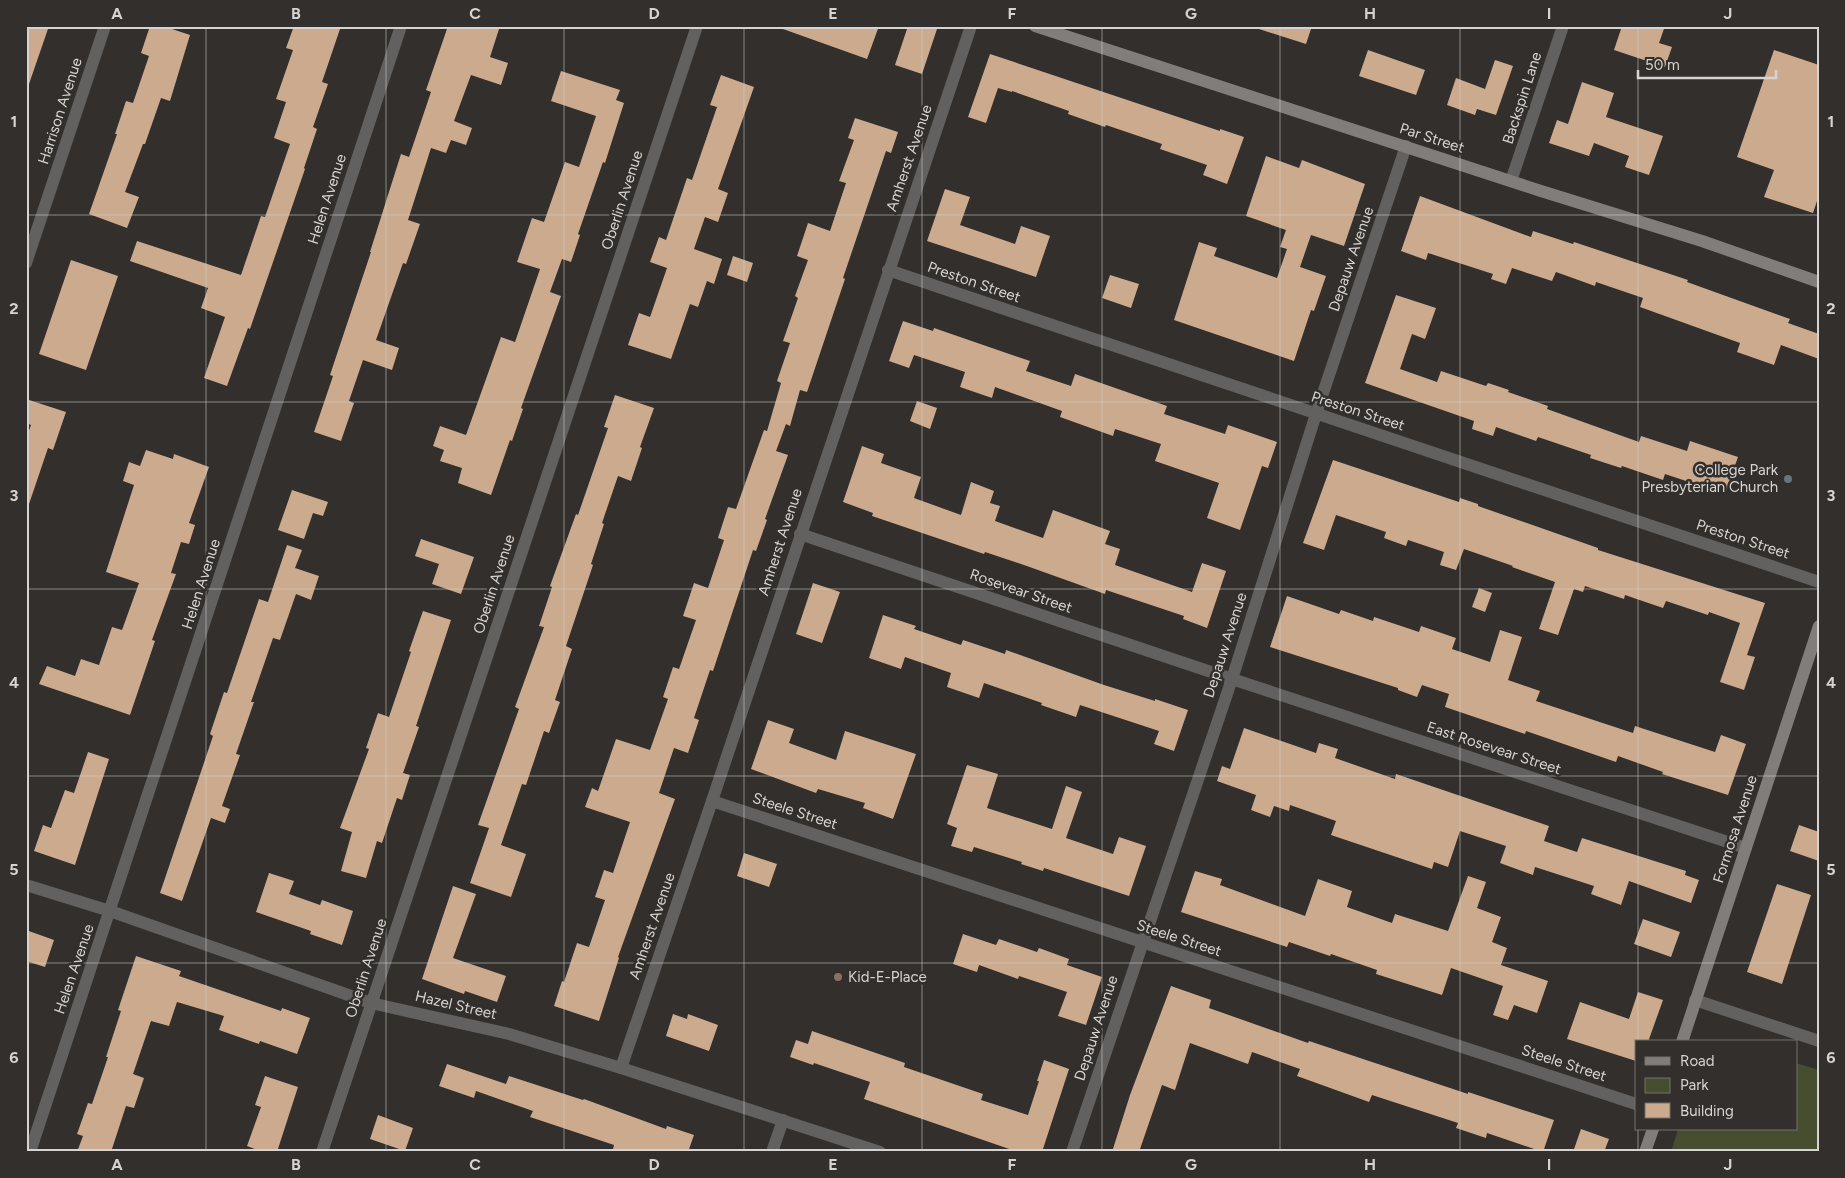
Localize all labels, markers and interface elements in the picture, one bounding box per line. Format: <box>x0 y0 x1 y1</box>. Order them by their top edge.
text: A <box>111 4 123 23</box>
text: B <box>291 4 301 23</box>
text: C <box>469 4 481 23</box>
text: D <box>648 4 660 23</box>
text: E <box>828 4 838 23</box>
text: F <box>1008 4 1017 23</box>
text: G <box>1185 4 1197 23</box>
text: H <box>1364 4 1376 23</box>
text: I <box>1547 4 1551 23</box>
text: J <box>1724 4 1732 23</box>
scale bar <box>1638 48 1775 80</box>
street label: Backspin Lane <box>1499 50 1545 146</box>
street label: Harrison Avenue <box>34 55 86 167</box>
text: 50 m <box>1645 56 1680 74</box>
street label: Amherst Avenue <box>882 102 936 214</box>
text: 1 <box>11 112 17 131</box>
text: 1 <box>1828 112 1834 131</box>
street label: Par Street <box>1397 119 1467 157</box>
street label: Oberlin Avenue <box>597 148 647 252</box>
street label: Helen Avenue <box>304 152 350 246</box>
street label: Depauw Avenue <box>1325 204 1377 314</box>
street label: Preston Street <box>925 258 1023 306</box>
text: 2 <box>9 299 19 318</box>
text: 2 <box>1826 299 1836 318</box>
street label: Preston Street <box>1309 387 1407 435</box>
place label: College Park Presbyterian Church <box>1641 461 1779 496</box>
marker: College Park Presbyterian Church <box>1782 473 1794 485</box>
text: 3 <box>10 486 19 505</box>
street label: Amherst Avenue <box>754 486 806 598</box>
text: 3 <box>1827 486 1836 505</box>
street label: Preston Street <box>1694 515 1792 563</box>
street label: Oberlin Avenue <box>469 532 519 636</box>
street label: Helen Avenue <box>178 537 224 631</box>
street label: Rosevear Street <box>967 565 1075 617</box>
street label: Depauw Avenue <box>1200 590 1250 700</box>
text: 4 <box>9 673 19 692</box>
text: 4 <box>1826 673 1836 692</box>
street label: East Rosevear Street <box>1425 718 1564 778</box>
street label: Formosa Avenue <box>1709 773 1761 885</box>
street label: Steele Street <box>750 789 840 833</box>
text: 5 <box>9 860 19 879</box>
text: 5 <box>1826 860 1836 879</box>
street label: Amherst Avenue <box>625 870 679 982</box>
street label: Oberlin Avenue <box>341 916 391 1020</box>
street label: Steele Street <box>1134 916 1224 960</box>
street label: Helen Avenue <box>50 922 98 1016</box>
place label: Kid-E-Place <box>848 968 927 986</box>
marker: Kid-E-Place <box>832 971 844 983</box>
street label: Depauw Avenue <box>1071 973 1121 1083</box>
street label: Hazel Street <box>413 987 499 1023</box>
legend <box>1635 1040 1798 1130</box>
street label: Steele Street <box>1519 1041 1609 1085</box>
text: 6 <box>9 1048 19 1067</box>
text: 6 <box>1826 1048 1836 1067</box>
text: Road <box>1680 1052 1715 1070</box>
text: Park <box>1680 1076 1709 1094</box>
text: Building <box>1680 1102 1734 1120</box>
text: A <box>111 1155 123 1174</box>
text: B <box>291 1155 301 1174</box>
text: C <box>469 1155 481 1174</box>
text: D <box>648 1155 660 1174</box>
text: E <box>828 1155 838 1174</box>
text: F <box>1008 1155 1017 1174</box>
text: G <box>1185 1155 1197 1174</box>
text: H <box>1364 1155 1376 1174</box>
text: I <box>1547 1155 1551 1174</box>
text: J <box>1724 1155 1732 1174</box>

